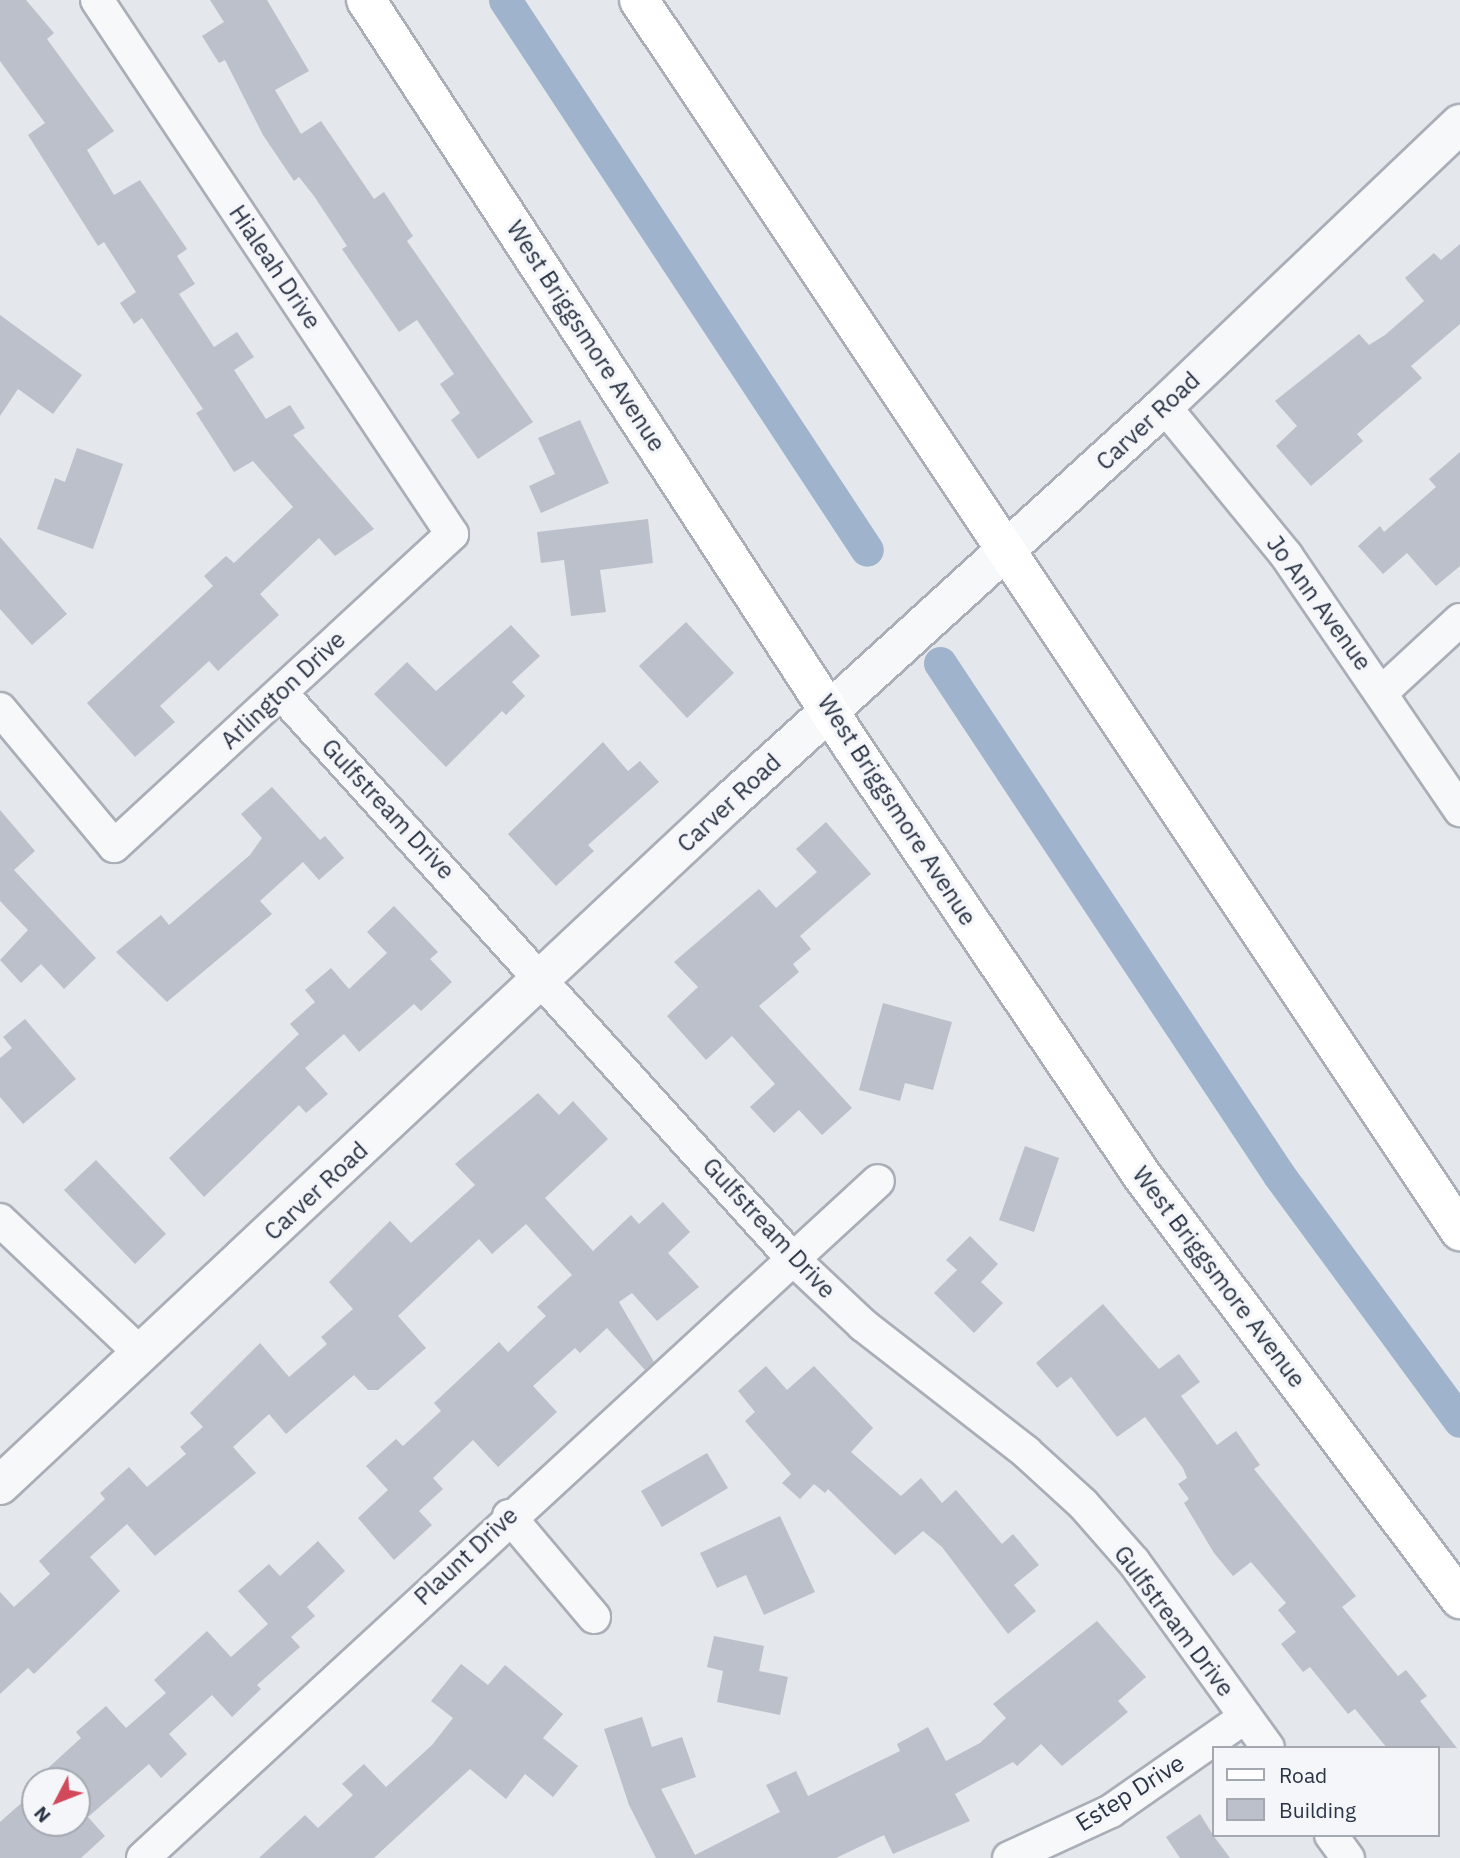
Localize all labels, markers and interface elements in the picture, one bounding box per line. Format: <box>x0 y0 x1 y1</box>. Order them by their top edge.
street label: Hialeah Drive <box>223 200 327 334</box>
street label: West Briggsmore Avenue <box>501 215 671 457</box>
street label: Carver Road <box>1090 366 1206 476</box>
street label: Jo Ann Avenue <box>1260 530 1378 676</box>
street label: Arlington Drive <box>215 625 351 755</box>
street label: West Briggsmore Avenue <box>812 689 982 931</box>
street label: Gulfstream Drive <box>316 733 460 885</box>
street label: Carver Road <box>671 748 787 858</box>
street label: Carver Road <box>258 1136 374 1246</box>
street label: Gulfstream Drive <box>697 1152 841 1304</box>
street label: West Briggsmore Avenue <box>1126 1161 1312 1393</box>
street label: Plaunt Drive <box>408 1501 524 1611</box>
street label: Gulfstream Drive <box>1108 1540 1240 1702</box>
legend <box>1212 1746 1439 1837</box>
street label: Estep Drive <box>1071 1748 1189 1838</box>
text: Road <box>1279 1761 1327 1789</box>
north arrow <box>21 1767 91 1837</box>
text: Building <box>1279 1796 1356 1824</box>
text: N <box>28 1802 55 1828</box>

